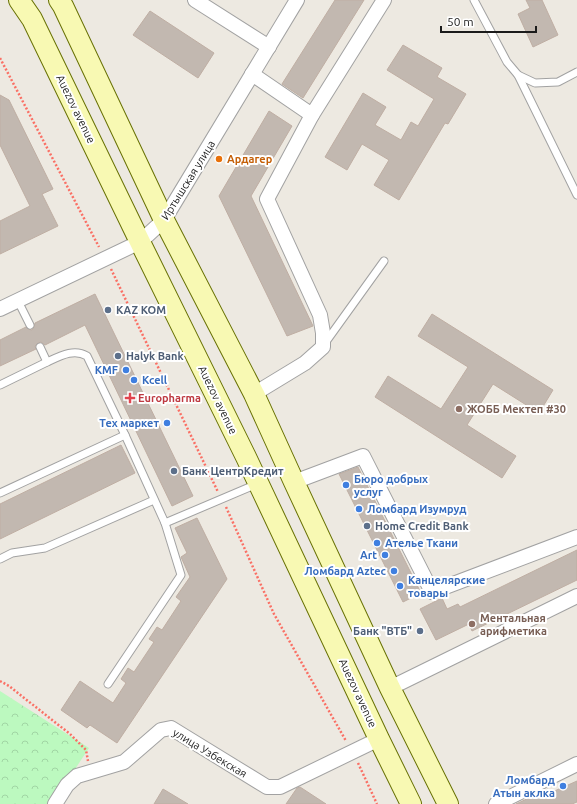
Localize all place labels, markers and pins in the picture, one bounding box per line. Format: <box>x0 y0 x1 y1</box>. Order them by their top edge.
place label: Ардагер <box>227 153 273 165</box>
marker: Ардагер <box>214 154 224 164</box>
place label: KAZ KOM <box>116 304 166 316</box>
marker: KAZ KOM <box>103 305 113 315</box>
place label: Halyk Bank <box>126 350 185 362</box>
marker: Halyk Bank <box>113 351 123 361</box>
place label: KMF <box>95 364 118 376</box>
marker: KMF <box>121 365 131 375</box>
place label: Kcell <box>142 374 168 386</box>
marker: Kcell <box>129 375 139 385</box>
place label: Europharma <box>138 392 201 404</box>
marker: Europharma <box>125 393 135 403</box>
place label: ЖОББ Мектеп #30 <box>467 403 566 415</box>
marker: ЖОББ Мектеп #30 <box>454 404 464 414</box>
place label: Тех маркет <box>99 417 159 429</box>
marker: Тех маркет <box>162 418 172 428</box>
place label: Банк ЦентрКредит <box>182 465 284 477</box>
marker: Банк ЦентрКредит <box>169 466 179 476</box>
place label: Бюро добрых услуг <box>354 473 428 498</box>
marker: Бюро добрых услуг <box>341 480 351 490</box>
place label: Ломбард Изумруд <box>367 503 466 515</box>
marker: Ломбард Изумруд <box>354 504 364 514</box>
place label: Home Credit Bank <box>375 520 470 532</box>
marker: Home Credit Bank <box>362 521 372 531</box>
place label: Ателье Ткани <box>385 537 458 549</box>
marker: Ателье Ткани <box>372 538 382 548</box>
place label: Art <box>360 549 377 561</box>
marker: Art <box>380 550 390 560</box>
place label: Ломбард Aztec <box>304 565 387 577</box>
marker: Ломбард Aztec <box>389 566 399 576</box>
place label: Канцелярские товары <box>408 574 485 599</box>
marker: Канцелярские товары <box>395 581 405 591</box>
place label: Ментальная арифметика <box>480 612 547 637</box>
marker: Ментальная арифметика <box>467 619 477 629</box>
place label: Банк "ВТБ" <box>353 625 412 637</box>
marker: Банк "ВТБ" <box>415 626 425 636</box>
place label: Ломбард Атын аклка <box>493 774 555 799</box>
marker: Ломбард Атын аклка <box>558 781 568 791</box>

